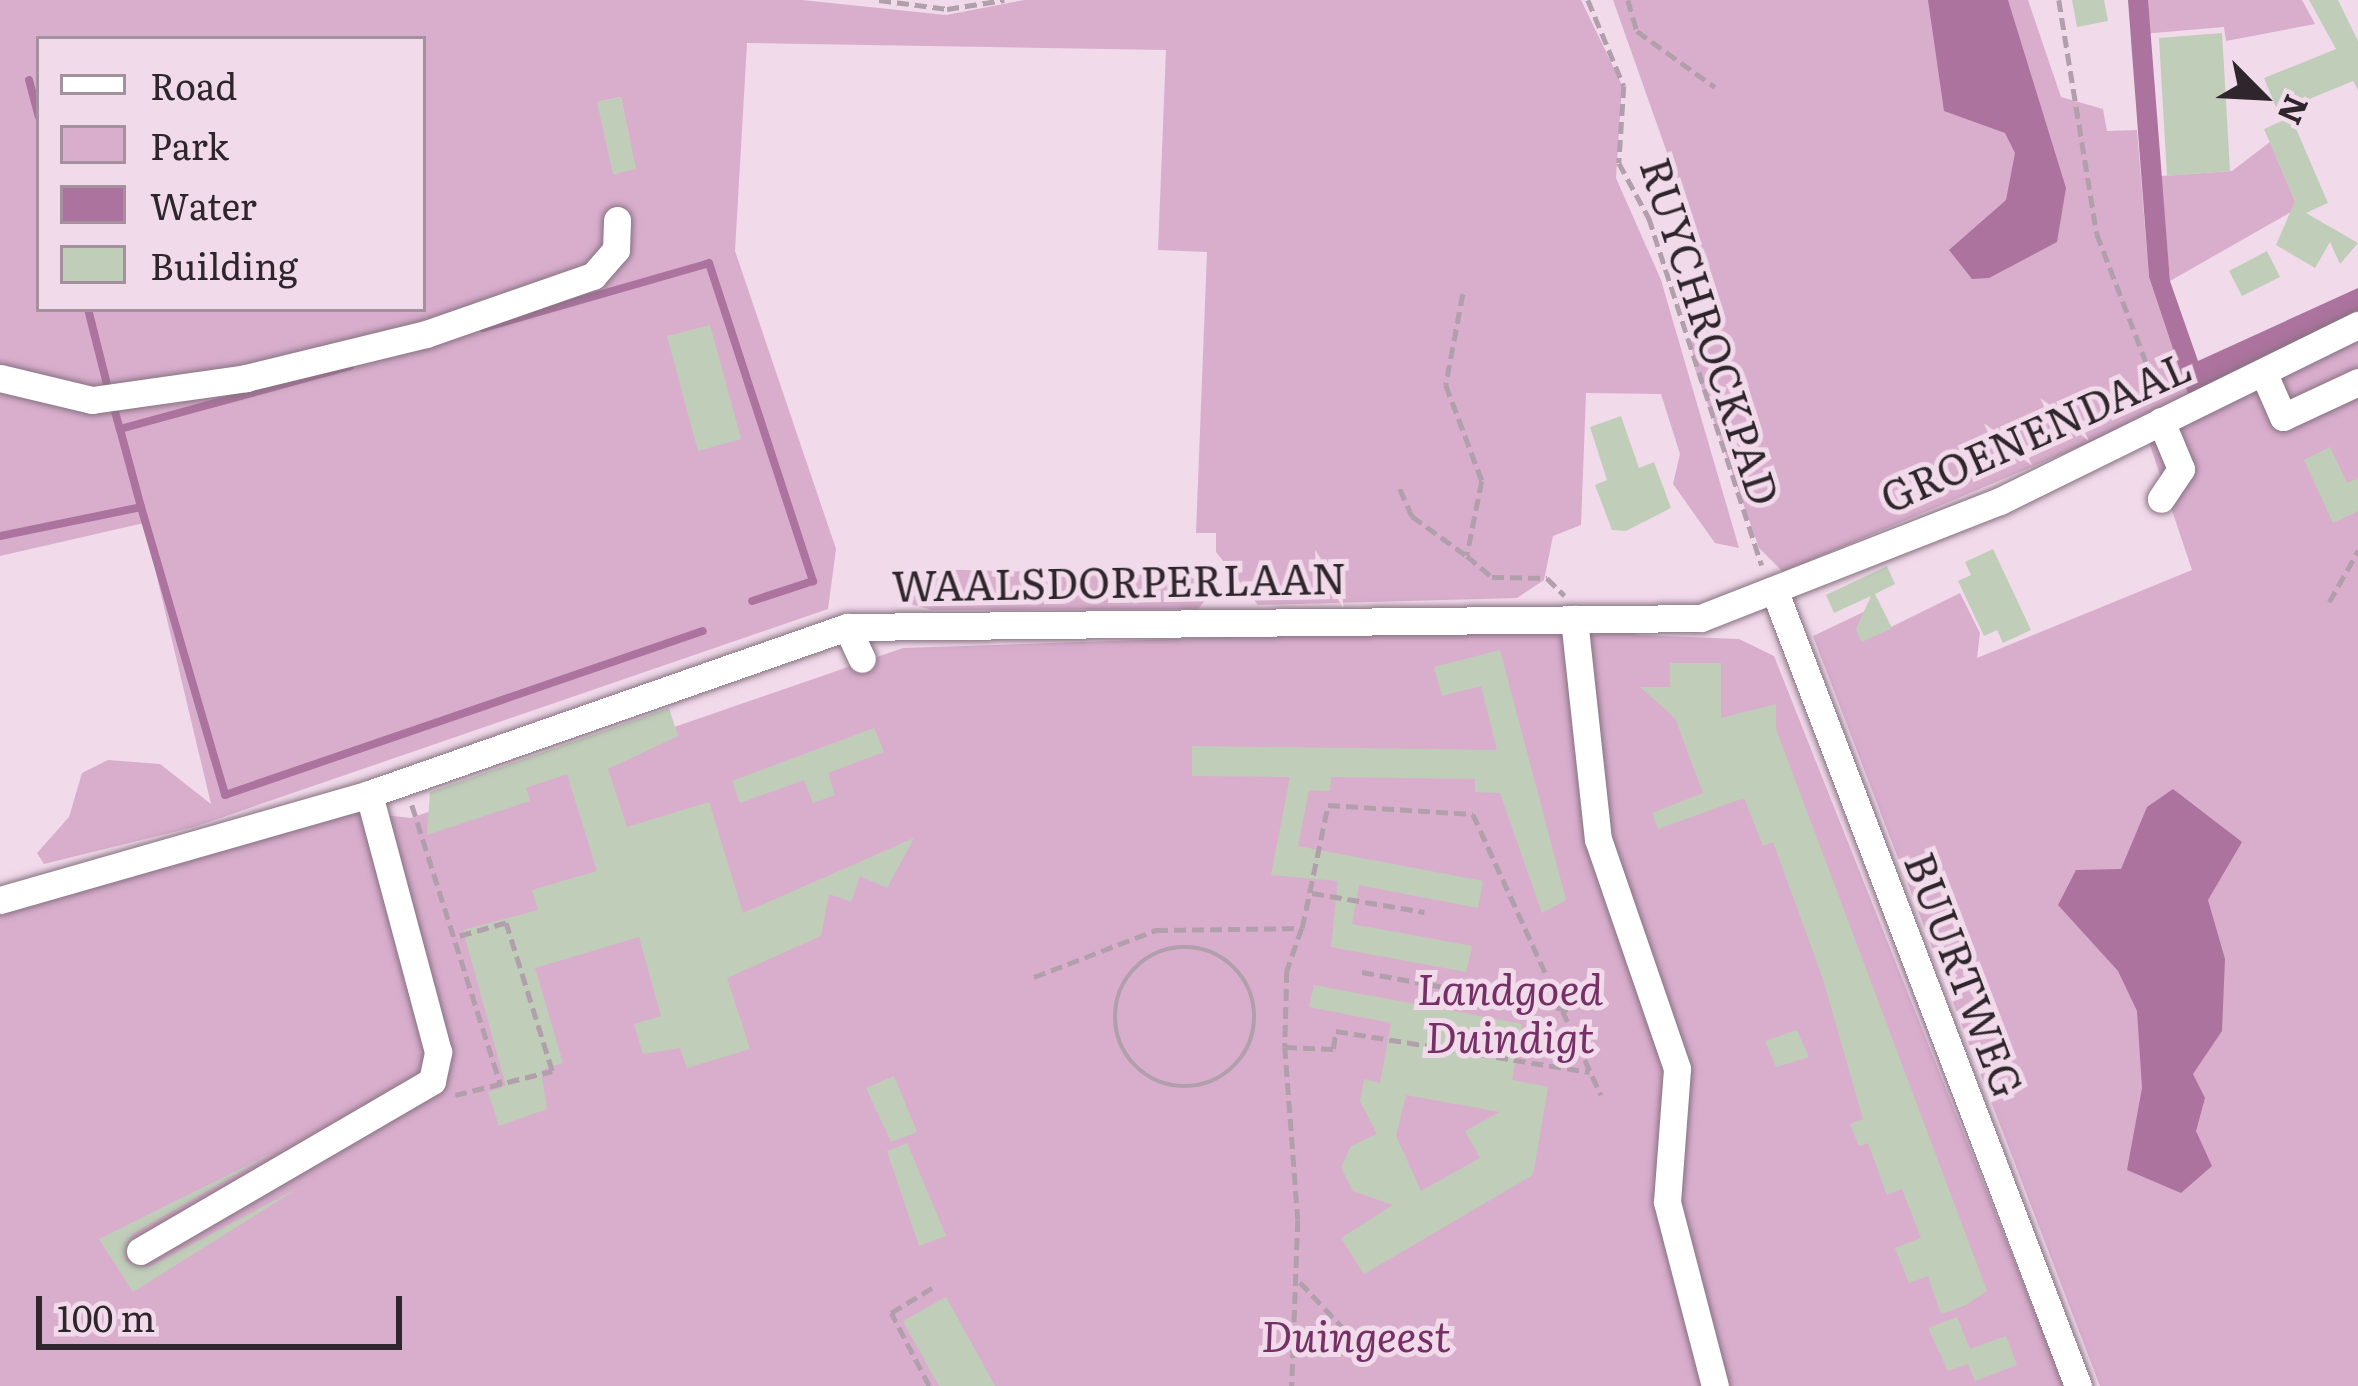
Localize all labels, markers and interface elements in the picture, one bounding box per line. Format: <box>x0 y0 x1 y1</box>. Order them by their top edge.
legend <box>36 36 426 312</box>
north arrow <box>2202 36 2322 156</box>
text: Road <box>150 58 237 111</box>
text: N <box>2267 88 2323 133</box>
text: Park <box>150 118 229 171</box>
street label: RUYCHROCKPAD <box>1632 151 1792 511</box>
text: Water <box>150 178 257 231</box>
text: Building <box>150 238 298 291</box>
street label: GROENENDAAL <box>1872 339 2198 521</box>
street label: WAALSDORPERLAAN <box>891 551 1347 609</box>
street label: BUURTWEG <box>1896 845 2036 1103</box>
park label: Landgoed Duindigt <box>1417 962 1603 1060</box>
scale bar <box>42 1272 408 1346</box>
text: 100 m <box>57 1290 155 1343</box>
park label: Duingeest <box>1261 1309 1451 1359</box>

